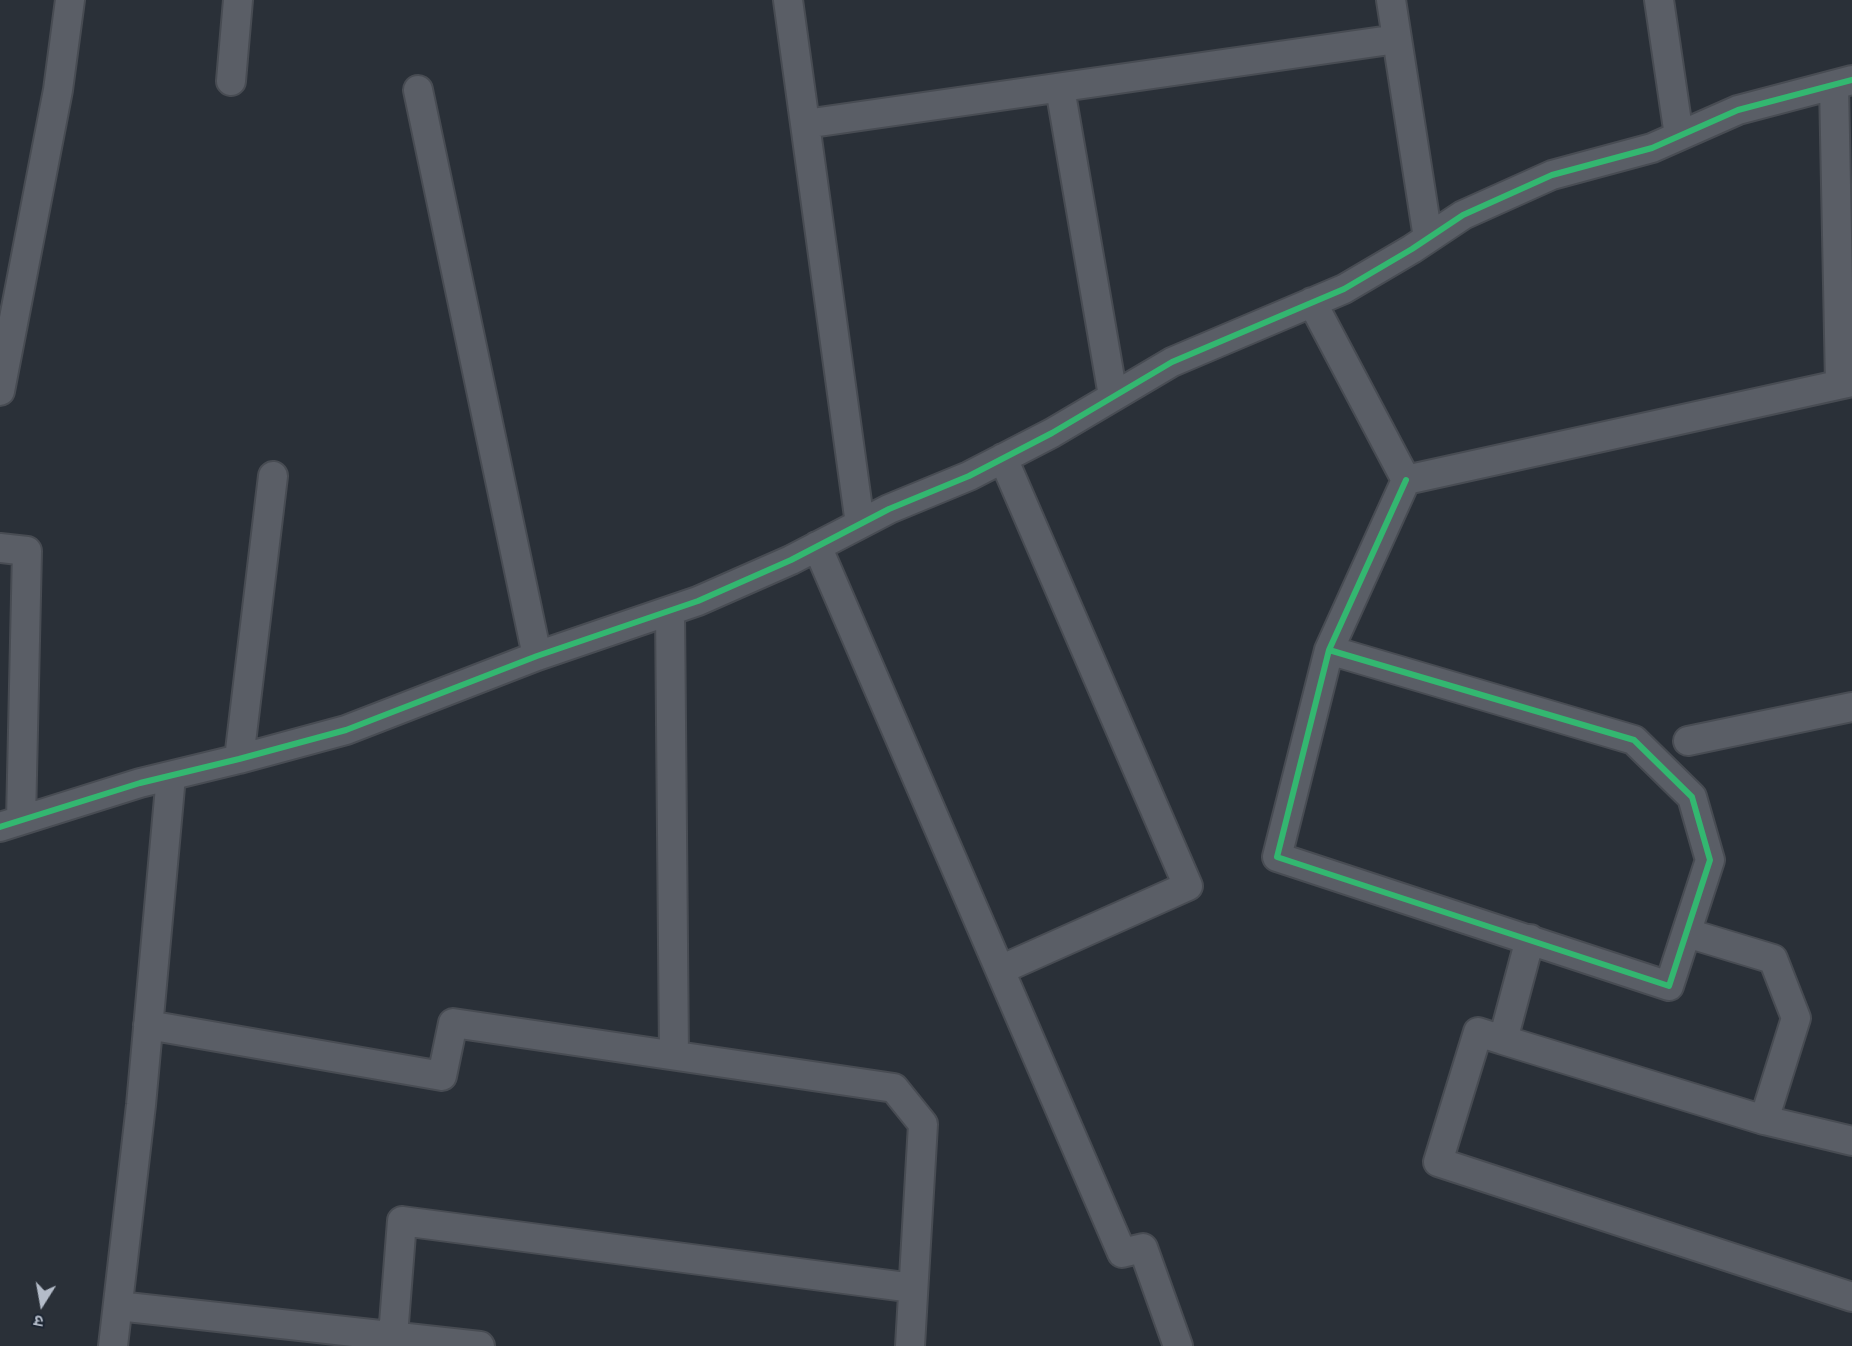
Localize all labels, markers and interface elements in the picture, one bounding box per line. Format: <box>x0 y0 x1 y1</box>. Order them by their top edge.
north arrow <box>12 1274 72 1334</box>
text: उ <box>32 1311 45 1332</box>

